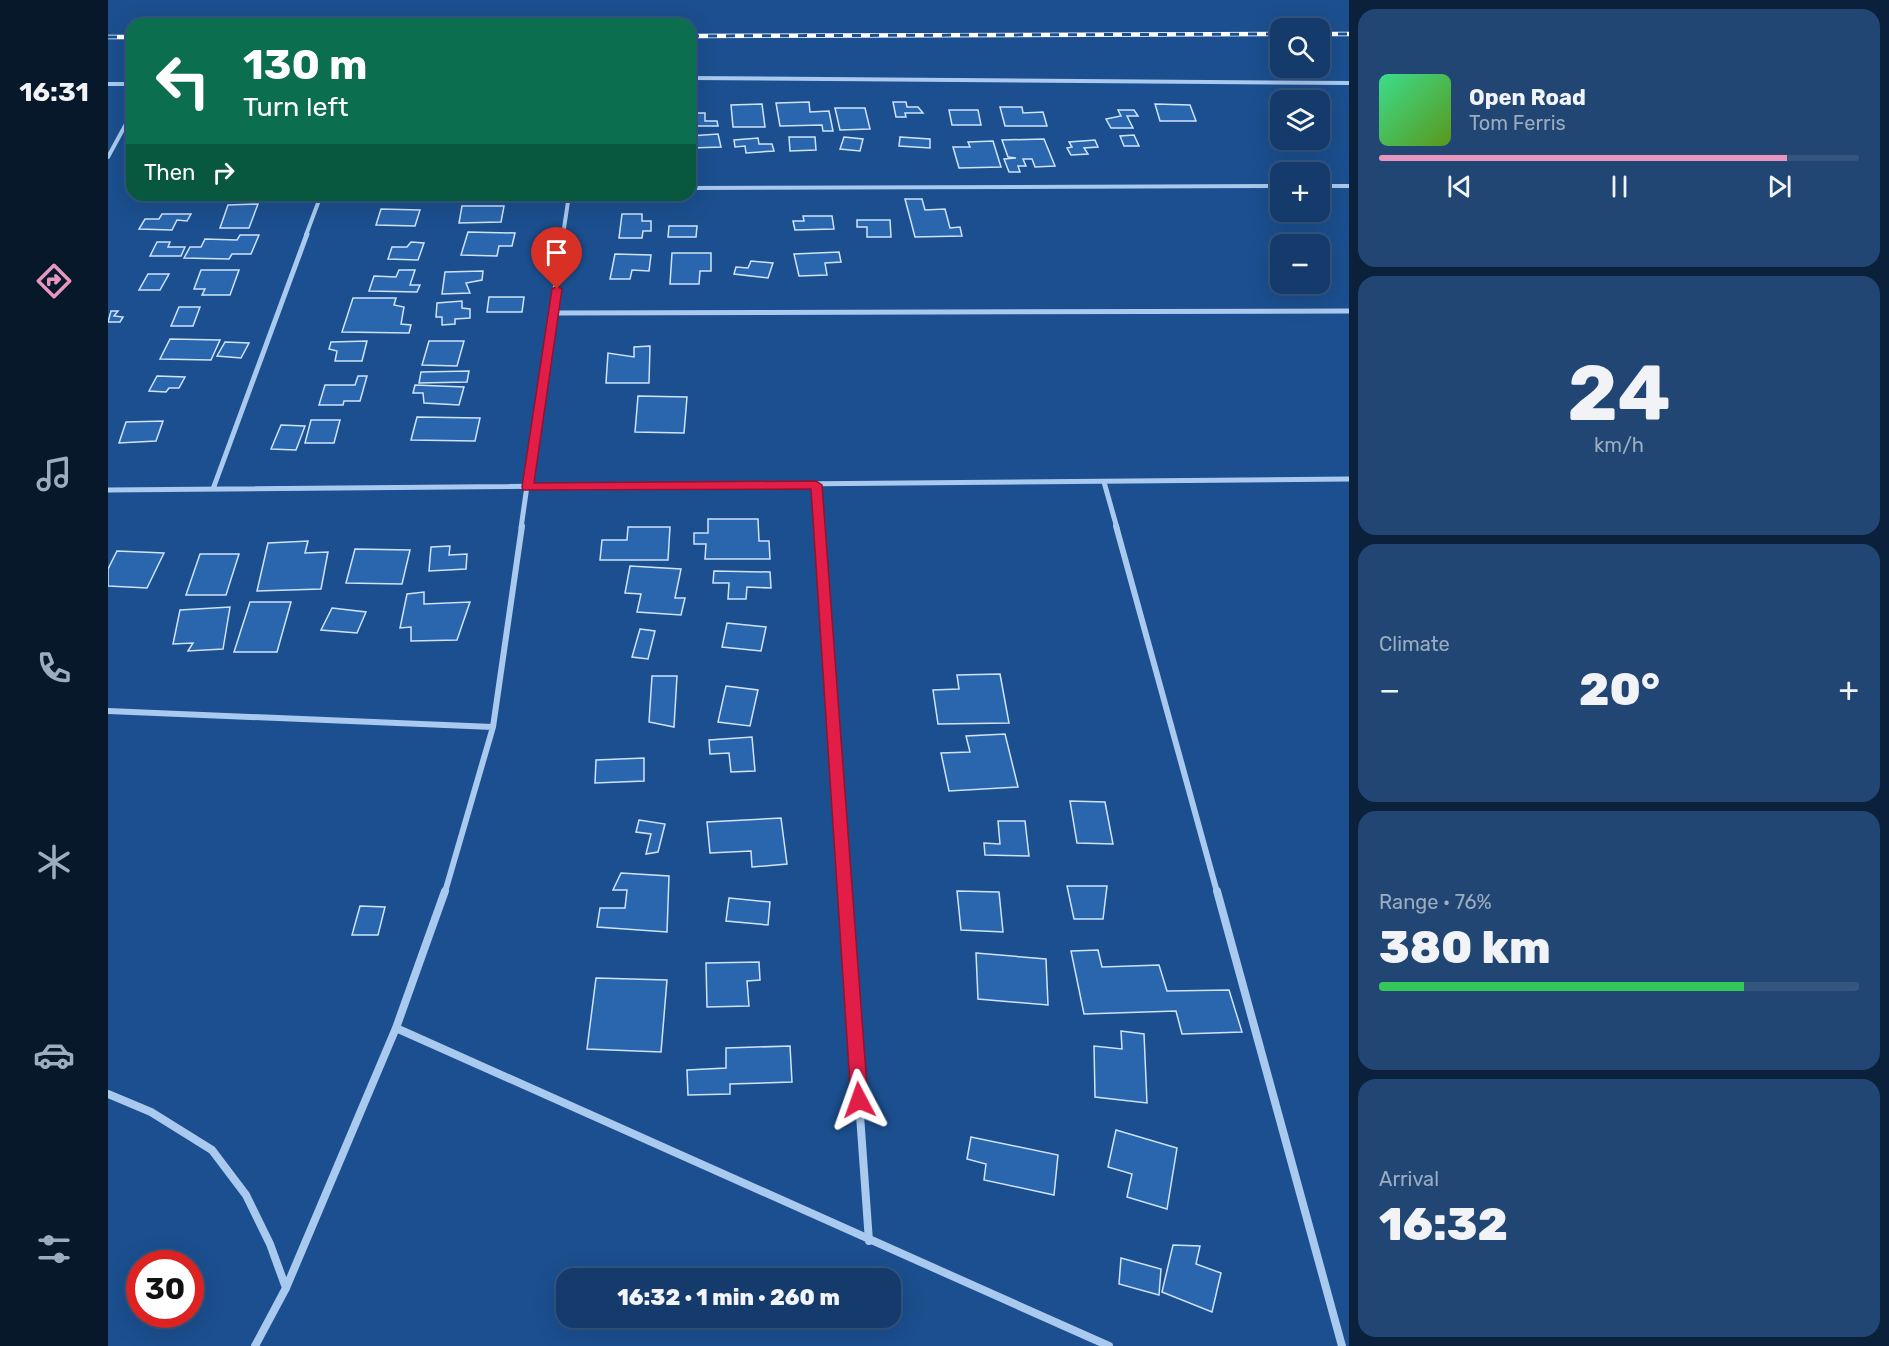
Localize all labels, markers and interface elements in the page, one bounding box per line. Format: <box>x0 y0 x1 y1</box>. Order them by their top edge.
map controls <box>1270 18 1330 294</box>
button: search <box>1270 18 1330 78</box>
text: 130 m <box>243 40 368 90</box>
icon: left <box>144 42 222 120</box>
text: 16:31 <box>19 76 89 108</box>
text: Open Road <box>1469 84 1586 111</box>
button: layers <box>1270 90 1330 150</box>
text: Turn left <box>243 91 348 123</box>
text: Tom Ferris <box>1469 111 1566 135</box>
icon: right <box>207 156 240 189</box>
text: Then <box>144 159 195 186</box>
button: + <box>1270 162 1330 222</box>
icon: previous <box>1443 170 1476 203</box>
icon: pause <box>1603 170 1636 203</box>
icon: next <box>1763 170 1796 203</box>
pin <box>531 227 582 289</box>
button: − <box>1270 234 1330 294</box>
icon: arrive <box>540 236 573 269</box>
icon: directions <box>33 260 75 302</box>
text: 24 <box>1567 347 1671 440</box>
text: km/h <box>1594 433 1644 457</box>
icon: music <box>33 453 75 495</box>
text: Climate <box>1379 632 1450 656</box>
icon: phone <box>33 647 75 689</box>
text: 20° <box>1579 663 1660 716</box>
text: − <box>1379 670 1400 709</box>
text: + <box>1838 670 1859 709</box>
icon: climate <box>33 841 75 883</box>
text: Range · 76% <box>1379 890 1492 914</box>
text: 380 km <box>1379 921 1551 974</box>
icon: car <box>33 1034 75 1076</box>
position arrow <box>827 1068 891 1132</box>
text: Arrival <box>1379 1167 1439 1191</box>
text: 16:32 <box>1379 1198 1508 1251</box>
icon: filters <box>33 1228 75 1270</box>
speed limit sign: 30 <box>126 1250 204 1328</box>
text: 16:32 · 1 min · 260 m <box>617 1284 840 1311</box>

